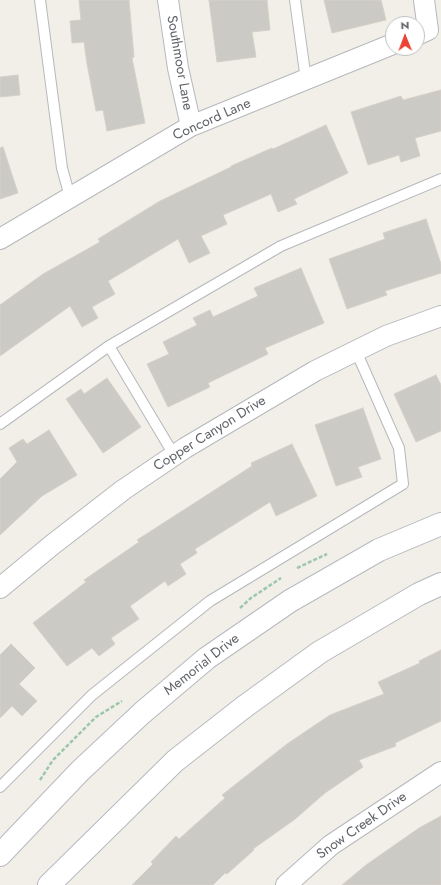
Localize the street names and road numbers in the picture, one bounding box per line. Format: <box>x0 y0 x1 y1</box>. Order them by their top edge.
street label: Southmoor Lane <box>162 14 196 112</box>
street label: Concord Lane <box>170 95 254 145</box>
street label: Copper Canyon Drive <box>151 393 269 475</box>
street label: Memorial Drive <box>161 630 243 700</box>
street label: Snow Creek Drive <box>314 789 410 863</box>

